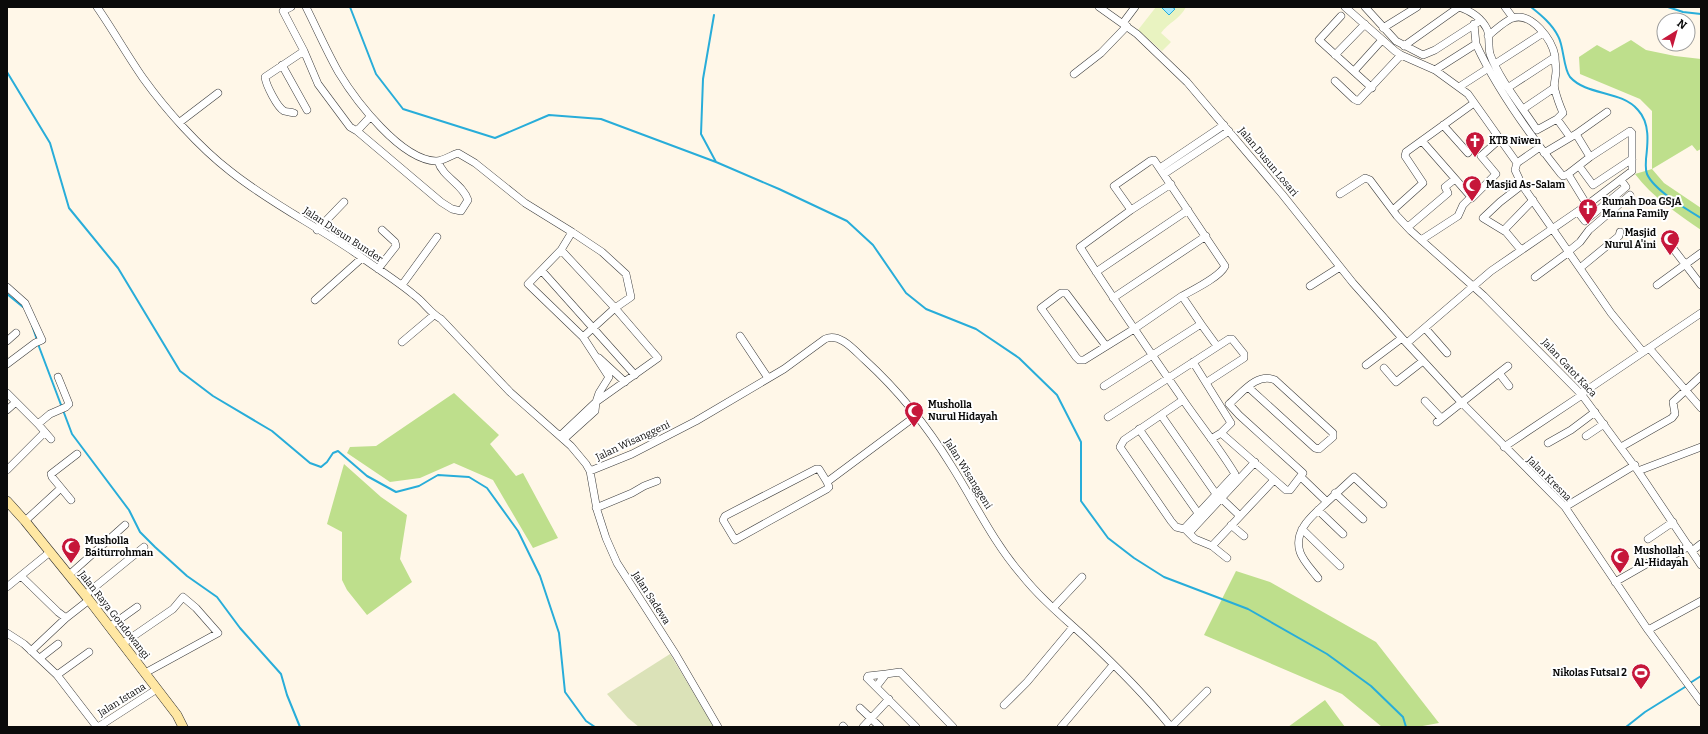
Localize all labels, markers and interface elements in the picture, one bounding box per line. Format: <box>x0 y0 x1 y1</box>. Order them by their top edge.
north arrow <box>1656 12 1696 52</box>
text: N <box>1674 17 1689 32</box>
street label: Jalan Dusun Losari <box>1235 124 1300 199</box>
church icon: KTB Niwen <box>1464 130 1486 158</box>
place label: KTB Niwen <box>1489 135 1542 147</box>
mosque icon: Masjid As-Salam <box>1461 174 1483 202</box>
place label: Masjid As-Salam <box>1486 179 1566 191</box>
place label: Rumah Doa GSJA Manna Family <box>1602 196 1683 220</box>
church icon: Rumah Doa GSJA Manna Family <box>1577 197 1599 225</box>
street label: Jalan Dusun Bunder <box>300 204 385 265</box>
place label: Masjid Nurul A'ini <box>1605 227 1657 251</box>
mosque icon: Masjid Nurul A'ini <box>1659 228 1681 256</box>
street label: Jalan Gatot Kaca <box>1538 336 1599 400</box>
place label: Musholla Nurul Hidayah <box>928 399 998 423</box>
mosque icon: Musholla Nurul Hidayah <box>903 400 925 428</box>
street label: Jalan Wisanggeni <box>593 419 672 464</box>
street label: Jalan Wisanggeni <box>941 436 994 511</box>
street label: Jalan Kresna <box>1523 453 1574 504</box>
place label: Musholla Baiturrohman <box>85 535 154 559</box>
mosque icon: Musholla Baiturrohman <box>60 536 82 564</box>
place label: Mushollah Al-Hidayah <box>1634 545 1689 569</box>
mosque icon: Mushollah Al-Hidayah <box>1609 546 1631 574</box>
street label: Jalan Raya Gondowangi <box>75 568 152 661</box>
street label: Jalan Sadewa <box>629 568 673 627</box>
sports icon: Nikolas Futsal 2 <box>1630 662 1652 690</box>
place label: Nikolas Futsal 2 <box>1553 667 1627 679</box>
street label: Jalan Istana <box>95 680 149 720</box>

